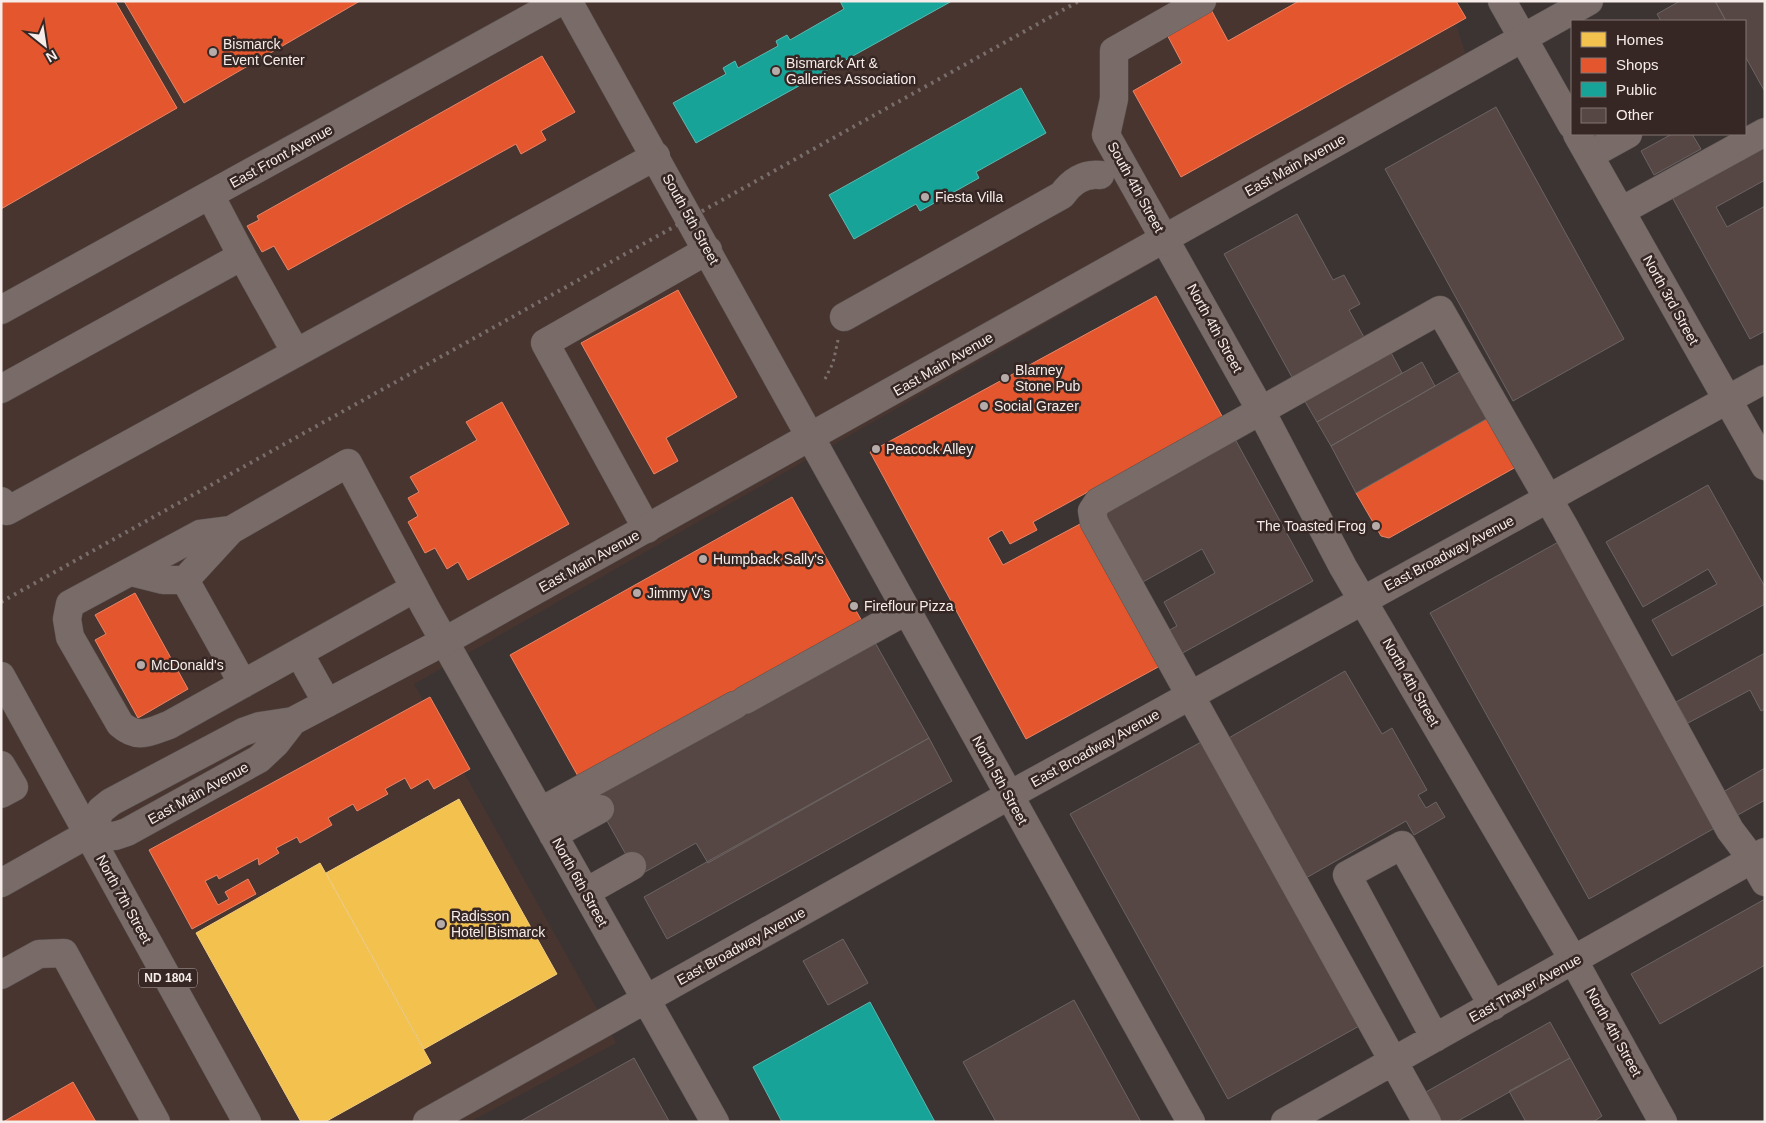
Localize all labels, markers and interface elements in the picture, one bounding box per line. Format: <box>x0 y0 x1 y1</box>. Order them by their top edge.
north arrow <box>20 20 70 70</box>
legend <box>1571 20 1746 135</box>
text: Homes <box>1616 31 1664 48</box>
place label: Bismarck Event Center <box>223 36 305 68</box>
marker: Bismarck Event Center <box>207 46 219 58</box>
text: N <box>43 47 60 66</box>
place label: Bismarck Art & Galleries Association <box>786 55 916 87</box>
text: Shops <box>1616 56 1659 73</box>
marker: Bismarck Art & Galleries Association <box>770 65 782 77</box>
text: Public <box>1616 81 1657 98</box>
text: Other <box>1616 106 1654 123</box>
street label: East Front Avenue <box>227 121 335 191</box>
street label: East Main Avenue <box>1242 131 1348 199</box>
street label: South 4th Street <box>1104 139 1168 235</box>
street label: South 5th Street <box>659 171 723 267</box>
place label: Fiesta Villa <box>935 189 1003 205</box>
marker: Fiesta Villa <box>919 191 931 203</box>
street label: North 3rd Street <box>1640 253 1702 348</box>
street label: North 4th Street <box>1184 281 1246 375</box>
street label: East Main Avenue <box>890 329 996 399</box>
place label: Blarney Stone Pub <box>1015 362 1081 394</box>
marker: Blarney Stone Pub <box>999 372 1011 384</box>
place label: Social Grazer <box>994 398 1079 414</box>
marker: Social Grazer <box>978 400 990 412</box>
place label: Peacock Alley <box>886 441 973 457</box>
marker: Peacock Alley <box>870 443 882 455</box>
street label: East Broadway Avenue <box>1381 512 1517 594</box>
place label: The Toasted Frog <box>1257 518 1366 534</box>
marker: The Toasted Frog <box>1370 520 1382 532</box>
street label: East Main Avenue <box>536 527 642 595</box>
place label: Humpback Sally's <box>713 551 824 567</box>
marker: Humpback Sally's <box>697 553 709 565</box>
place label: Jimmy V's <box>647 585 710 601</box>
marker: Jimmy V's <box>631 587 643 599</box>
place label: Fireflour Pizza <box>864 598 954 614</box>
marker: Fireflour Pizza <box>848 600 860 612</box>
street label: North 4th Street <box>1379 635 1443 729</box>
place label: McDonald's <box>151 657 224 673</box>
marker: McDonald's <box>135 659 147 671</box>
street label: East Broadway Avenue <box>1028 706 1162 790</box>
street label: North 5th Street <box>969 733 1031 827</box>
street label: East Main Avenue <box>145 759 251 827</box>
street label: North 6th Street <box>549 835 611 929</box>
street label: North 7th Street <box>93 852 155 946</box>
street label: East Broadway Avenue <box>674 904 808 988</box>
place label: Radisson Hotel Bismarck <box>451 908 546 940</box>
marker: Radisson Hotel Bismarck <box>435 918 447 930</box>
street label: East Thayer Avenue <box>1466 950 1584 1025</box>
road number: ND 1804 <box>139 968 197 988</box>
street label: North 4th Street <box>1583 985 1645 1079</box>

